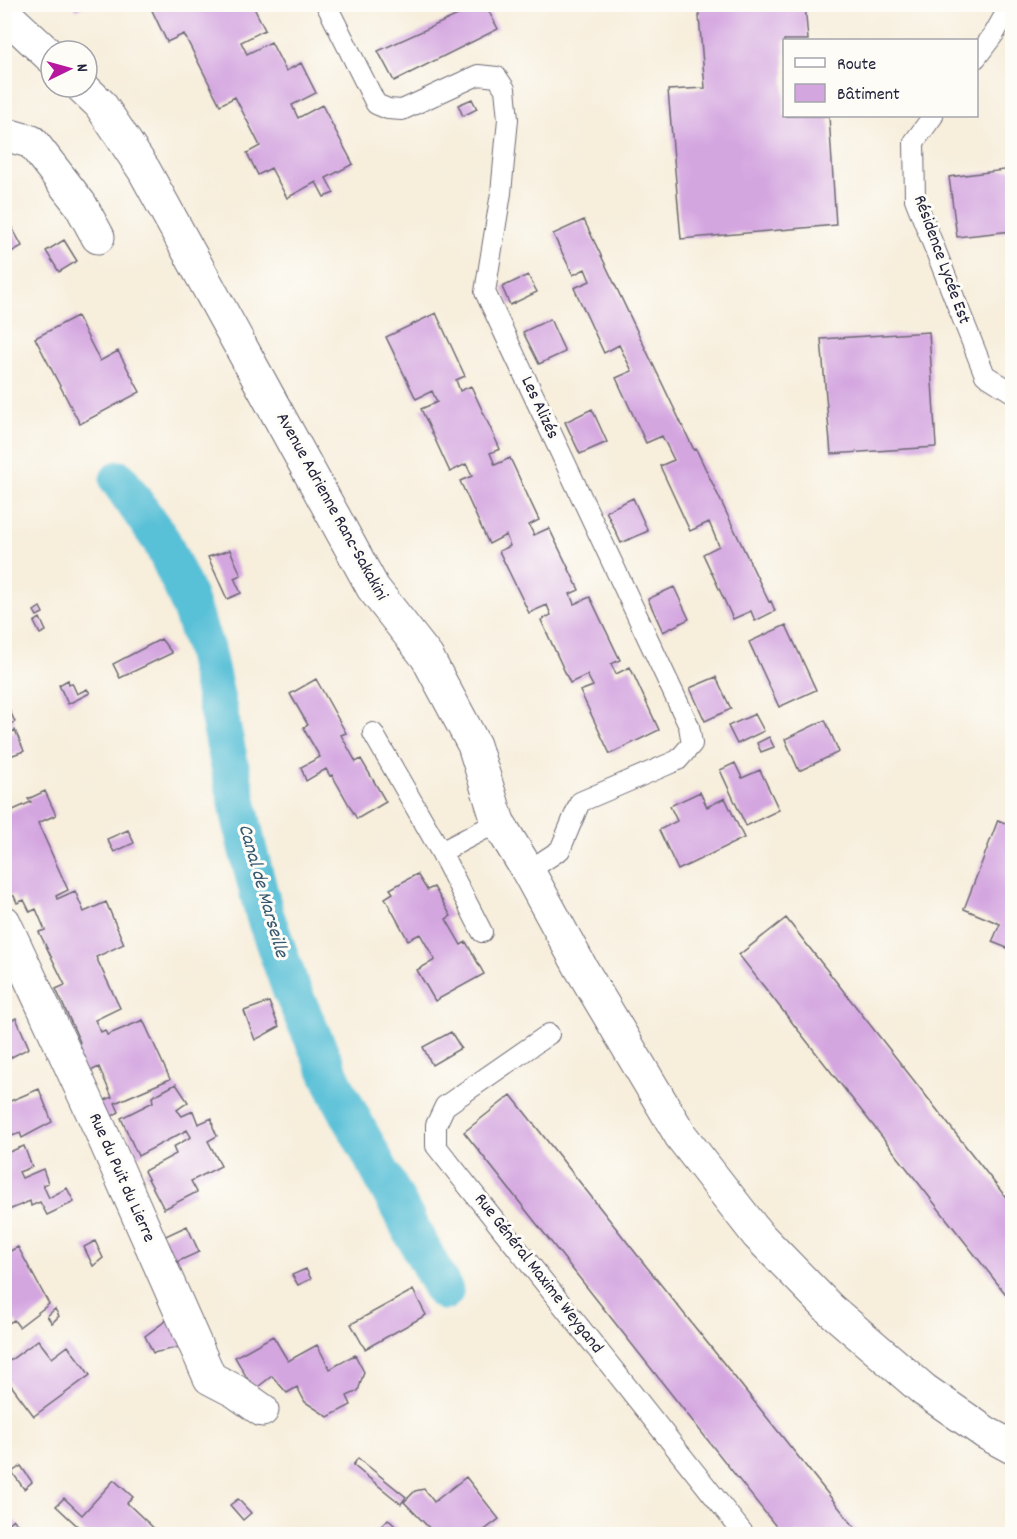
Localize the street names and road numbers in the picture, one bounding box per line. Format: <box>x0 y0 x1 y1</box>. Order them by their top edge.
street label: Résidence Lycée Est <box>906 192 976 328</box>
street label: Les Alizés <box>514 373 564 443</box>
street label: Avenue Adrienne Ranc-Sakakini <box>269 408 393 606</box>
street label: Rue du Puit du Lierre <box>81 1109 161 1247</box>
street label: Rue Général Maxime Weygand <box>468 1189 608 1359</box>

